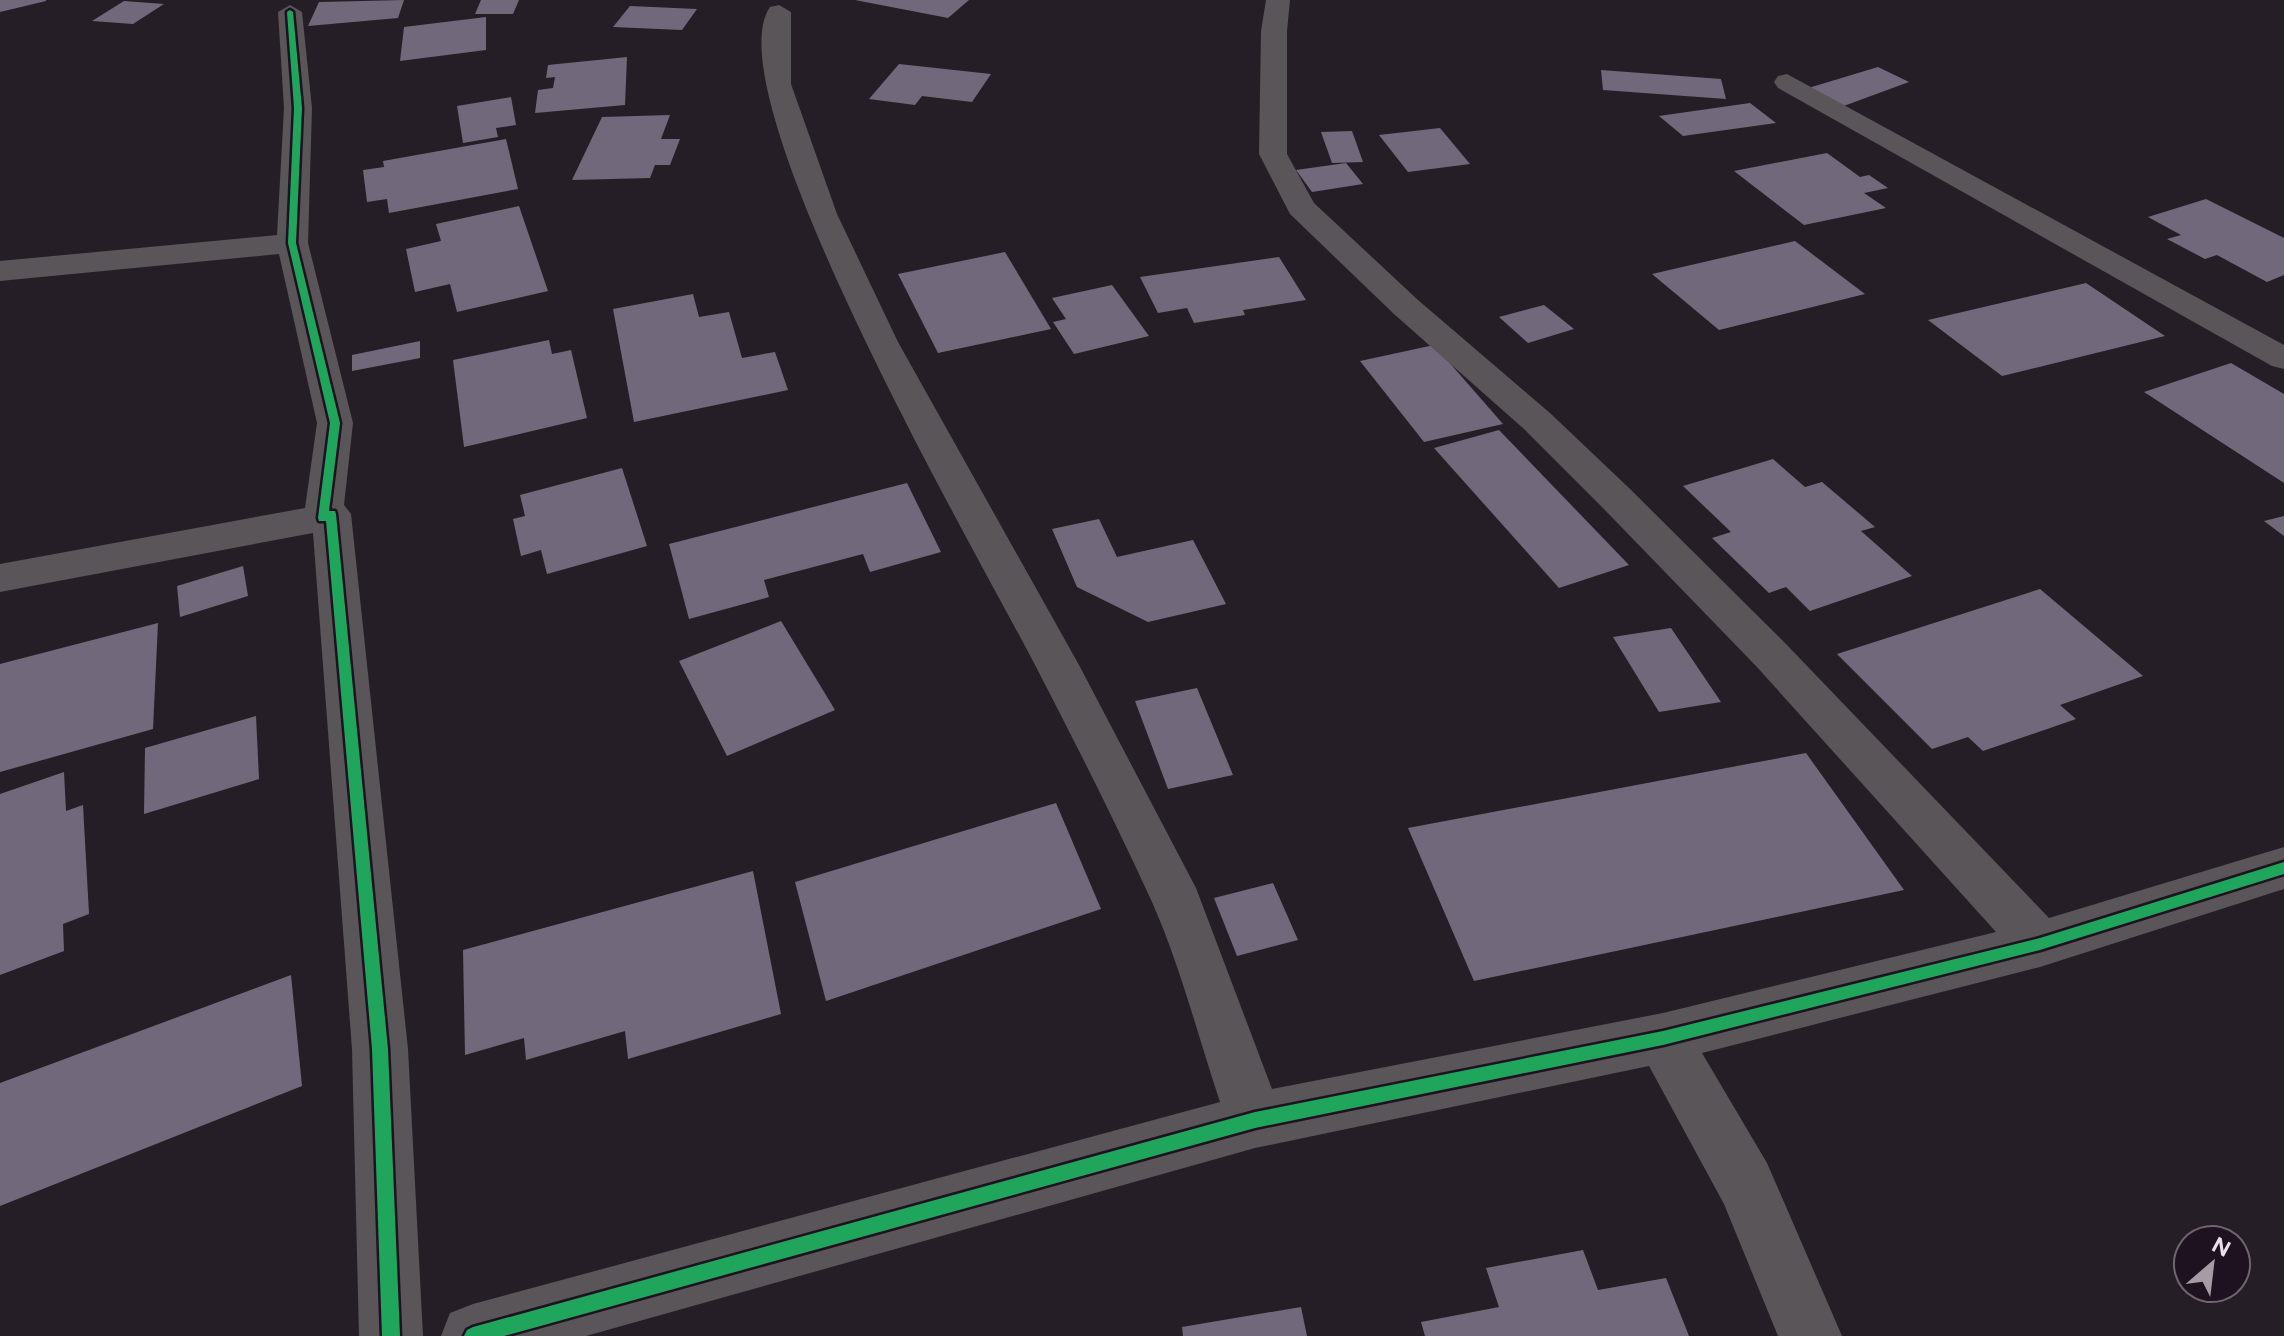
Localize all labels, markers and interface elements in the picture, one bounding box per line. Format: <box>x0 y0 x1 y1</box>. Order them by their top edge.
north arrow <box>2172 1224 2252 1304</box>
text: N <box>2207 1231 2235 1263</box>

